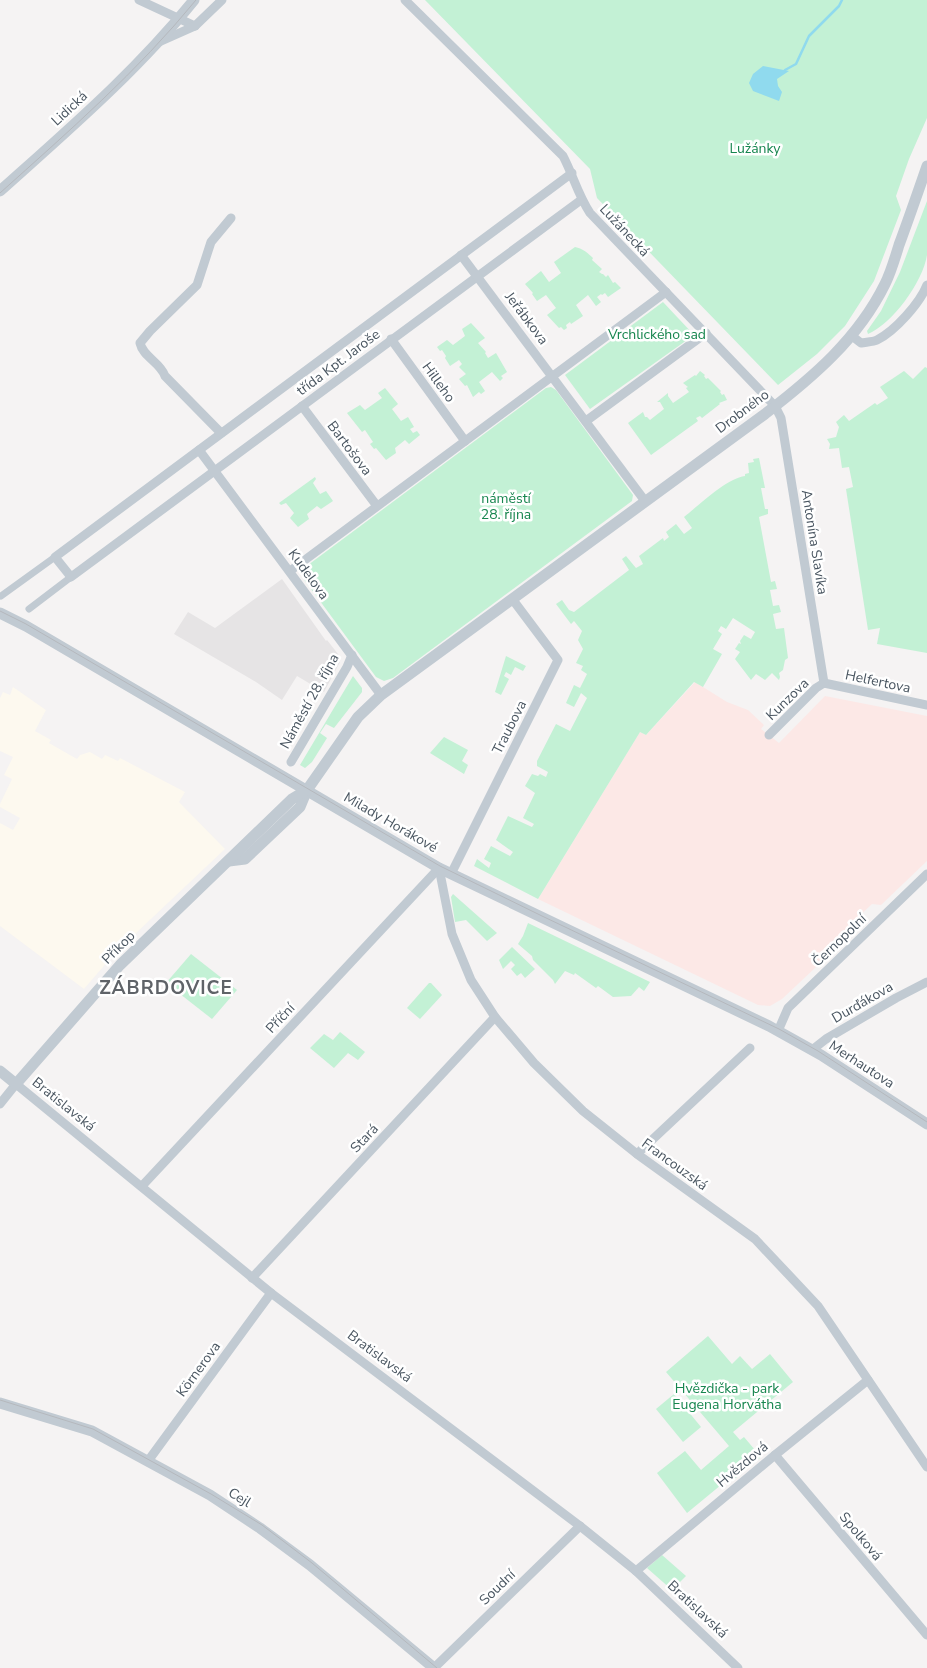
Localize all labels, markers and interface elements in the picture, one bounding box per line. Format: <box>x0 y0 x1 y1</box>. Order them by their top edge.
street label: Lidická <box>47 87 92 130</box>
park label: Lužánky <box>729 139 781 158</box>
street label: Lužánecká <box>595 200 654 261</box>
street label: Jeřábkova <box>500 287 553 349</box>
street label: třída Kpt. Jaroše <box>293 325 384 400</box>
park label: Vrchlického sad <box>607 325 706 344</box>
street label: Hilleho <box>418 358 460 406</box>
street label: Drobného <box>712 385 773 438</box>
street label: Bartošova <box>323 417 376 479</box>
street label: Antonína Slavíka <box>797 488 832 596</box>
park label: náměstí 28. října <box>481 489 532 524</box>
street label: Kudelova <box>284 545 333 603</box>
street label: Náměstí 28. října <box>275 650 343 752</box>
street label: Helfertova <box>843 665 912 698</box>
street label: Kunzova <box>762 674 813 725</box>
street label: Traubova <box>488 697 531 757</box>
street label: Milady Horákové <box>340 788 441 857</box>
street label: Černopolní <box>808 909 871 971</box>
street label: Příkop <box>98 927 139 968</box>
district label: ZÁBRDOVICE <box>99 975 233 1001</box>
street label: Durďákova <box>828 977 896 1028</box>
street label: Příční <box>262 999 300 1037</box>
street label: Merhautova <box>825 1036 898 1093</box>
street label: Bratislavská <box>28 1073 99 1136</box>
street label: Stará <box>346 1120 383 1157</box>
street label: Francouzská <box>638 1134 712 1195</box>
street label: Bratislavská <box>343 1326 416 1387</box>
street label: Körnerova <box>172 1338 225 1401</box>
park label: Hvězdička - park Eugena Horvátha <box>672 1379 782 1414</box>
street label: Hvězdová <box>713 1437 772 1492</box>
street label: Cejl <box>225 1483 256 1512</box>
street label: Spolková <box>835 1508 886 1565</box>
street label: Soudní <box>475 1565 520 1609</box>
street label: Bratislavská <box>663 1576 732 1642</box>

